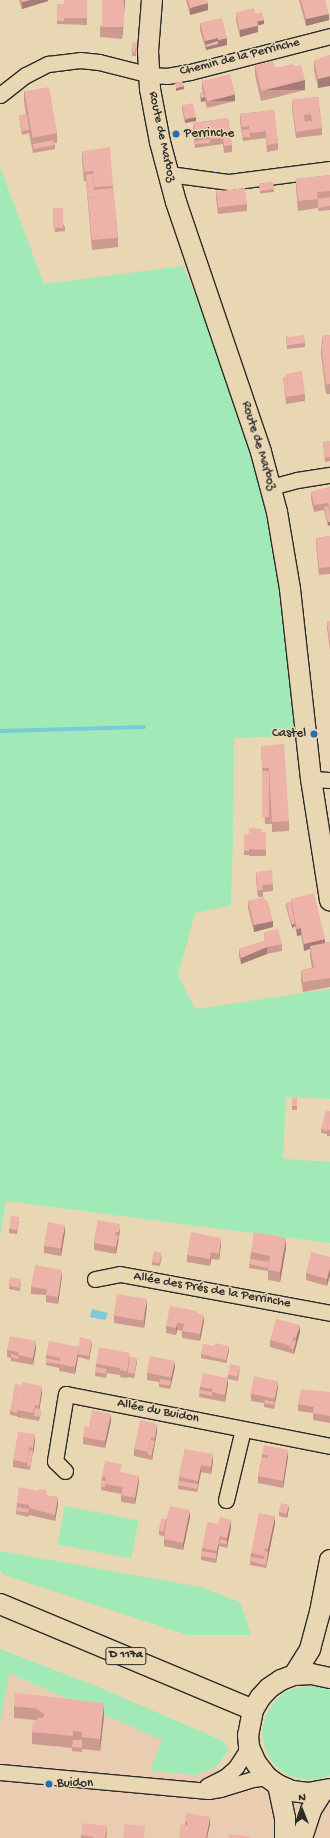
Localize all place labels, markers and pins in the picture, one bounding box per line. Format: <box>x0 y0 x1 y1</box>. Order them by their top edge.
place label: Perrinche <box>184 126 234 142</box>
marker: Perrinche <box>171 129 181 139</box>
place label: Castel <box>272 726 306 742</box>
marker: Castel <box>309 729 319 739</box>
place label: Buidon <box>57 1776 93 1792</box>
marker: Buidon <box>44 1779 54 1789</box>

